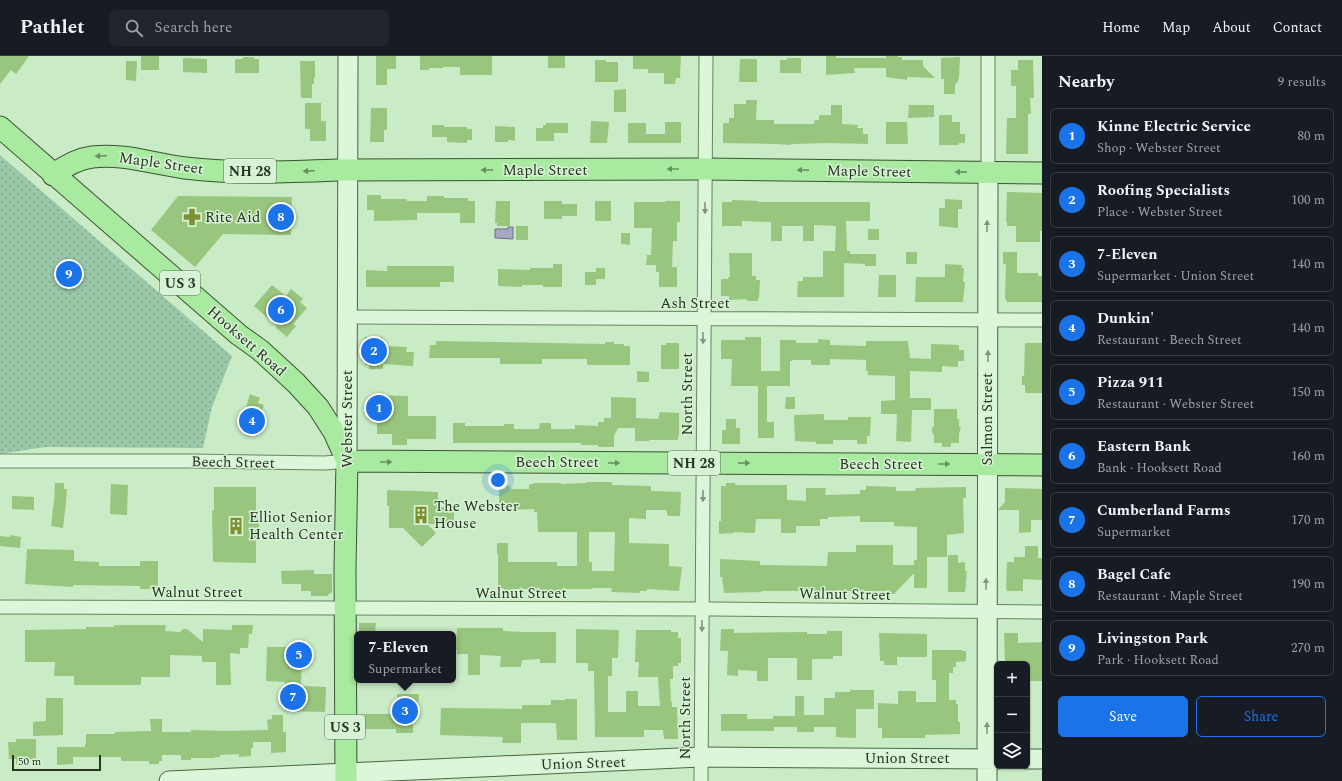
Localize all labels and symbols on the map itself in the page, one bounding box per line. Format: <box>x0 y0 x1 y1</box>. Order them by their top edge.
street label: Maple Street <box>117 146 205 181</box>
one-way arrow <box>95 153 107 160</box>
road number: NH 28 <box>224 159 276 183</box>
street label: Maple Street <box>502 159 588 182</box>
street label: Maple Street <box>826 159 912 184</box>
one-way arrow <box>666 166 679 172</box>
one-way arrow <box>480 167 493 173</box>
one-way arrow <box>796 167 809 173</box>
one-way arrow <box>302 168 315 174</box>
one-way arrow <box>954 169 967 175</box>
pin: 8 <box>268 202 294 232</box>
one-way arrow <box>702 202 708 215</box>
place label: Rite Aid <box>205 206 260 229</box>
pharmacy icon: Rite Aid <box>182 207 202 227</box>
one-way arrow <box>984 219 990 232</box>
pin: 9 <box>56 259 82 289</box>
road number: US 3 <box>160 271 200 295</box>
street label: Ash Street <box>660 292 730 315</box>
pin: 6 <box>268 295 294 325</box>
street label: Hooksett Road <box>202 300 291 382</box>
one-way arrow <box>700 332 706 345</box>
pin: 2 <box>361 336 387 366</box>
one-way arrow <box>985 349 991 362</box>
street label: North Street <box>676 352 699 436</box>
street label: Webster Street <box>336 370 359 468</box>
street label: Salmon Street <box>976 373 999 465</box>
pin: 1 <box>366 393 392 423</box>
pin: 4 <box>239 406 265 436</box>
street label: Beech Street <box>191 450 275 475</box>
street label: Beech Street <box>515 451 599 474</box>
road number: NH 28 <box>668 451 720 475</box>
street label: Beech Street <box>839 453 923 476</box>
one-way arrow <box>380 458 392 465</box>
one-way arrow <box>608 460 621 466</box>
one-way arrow <box>738 460 751 466</box>
one-way arrow <box>938 461 951 467</box>
your location <box>488 470 508 490</box>
one-way arrow <box>700 490 706 503</box>
place label: The Webster House <box>434 495 519 535</box>
building icon: The Webster House <box>411 505 431 525</box>
place label: Elliot Senior Health Center <box>249 506 343 546</box>
building icon: Elliot Senior Health Center <box>226 516 246 536</box>
one-way arrow <box>983 577 989 590</box>
street label: Walnut Street <box>151 581 243 604</box>
street label: Walnut Street <box>475 582 567 605</box>
street label: Walnut Street <box>799 582 891 607</box>
one-way arrow <box>699 620 705 633</box>
pin: 5 <box>286 640 312 670</box>
street label: North Street <box>674 676 697 760</box>
pin: 7 <box>280 682 306 712</box>
pin: 3 <box>392 696 418 726</box>
road number: US 3 <box>325 715 365 739</box>
one-way arrow <box>984 721 990 734</box>
street label: Union Street <box>864 747 950 770</box>
street label: Union Street <box>540 751 626 776</box>
scale bar <box>12 753 101 772</box>

